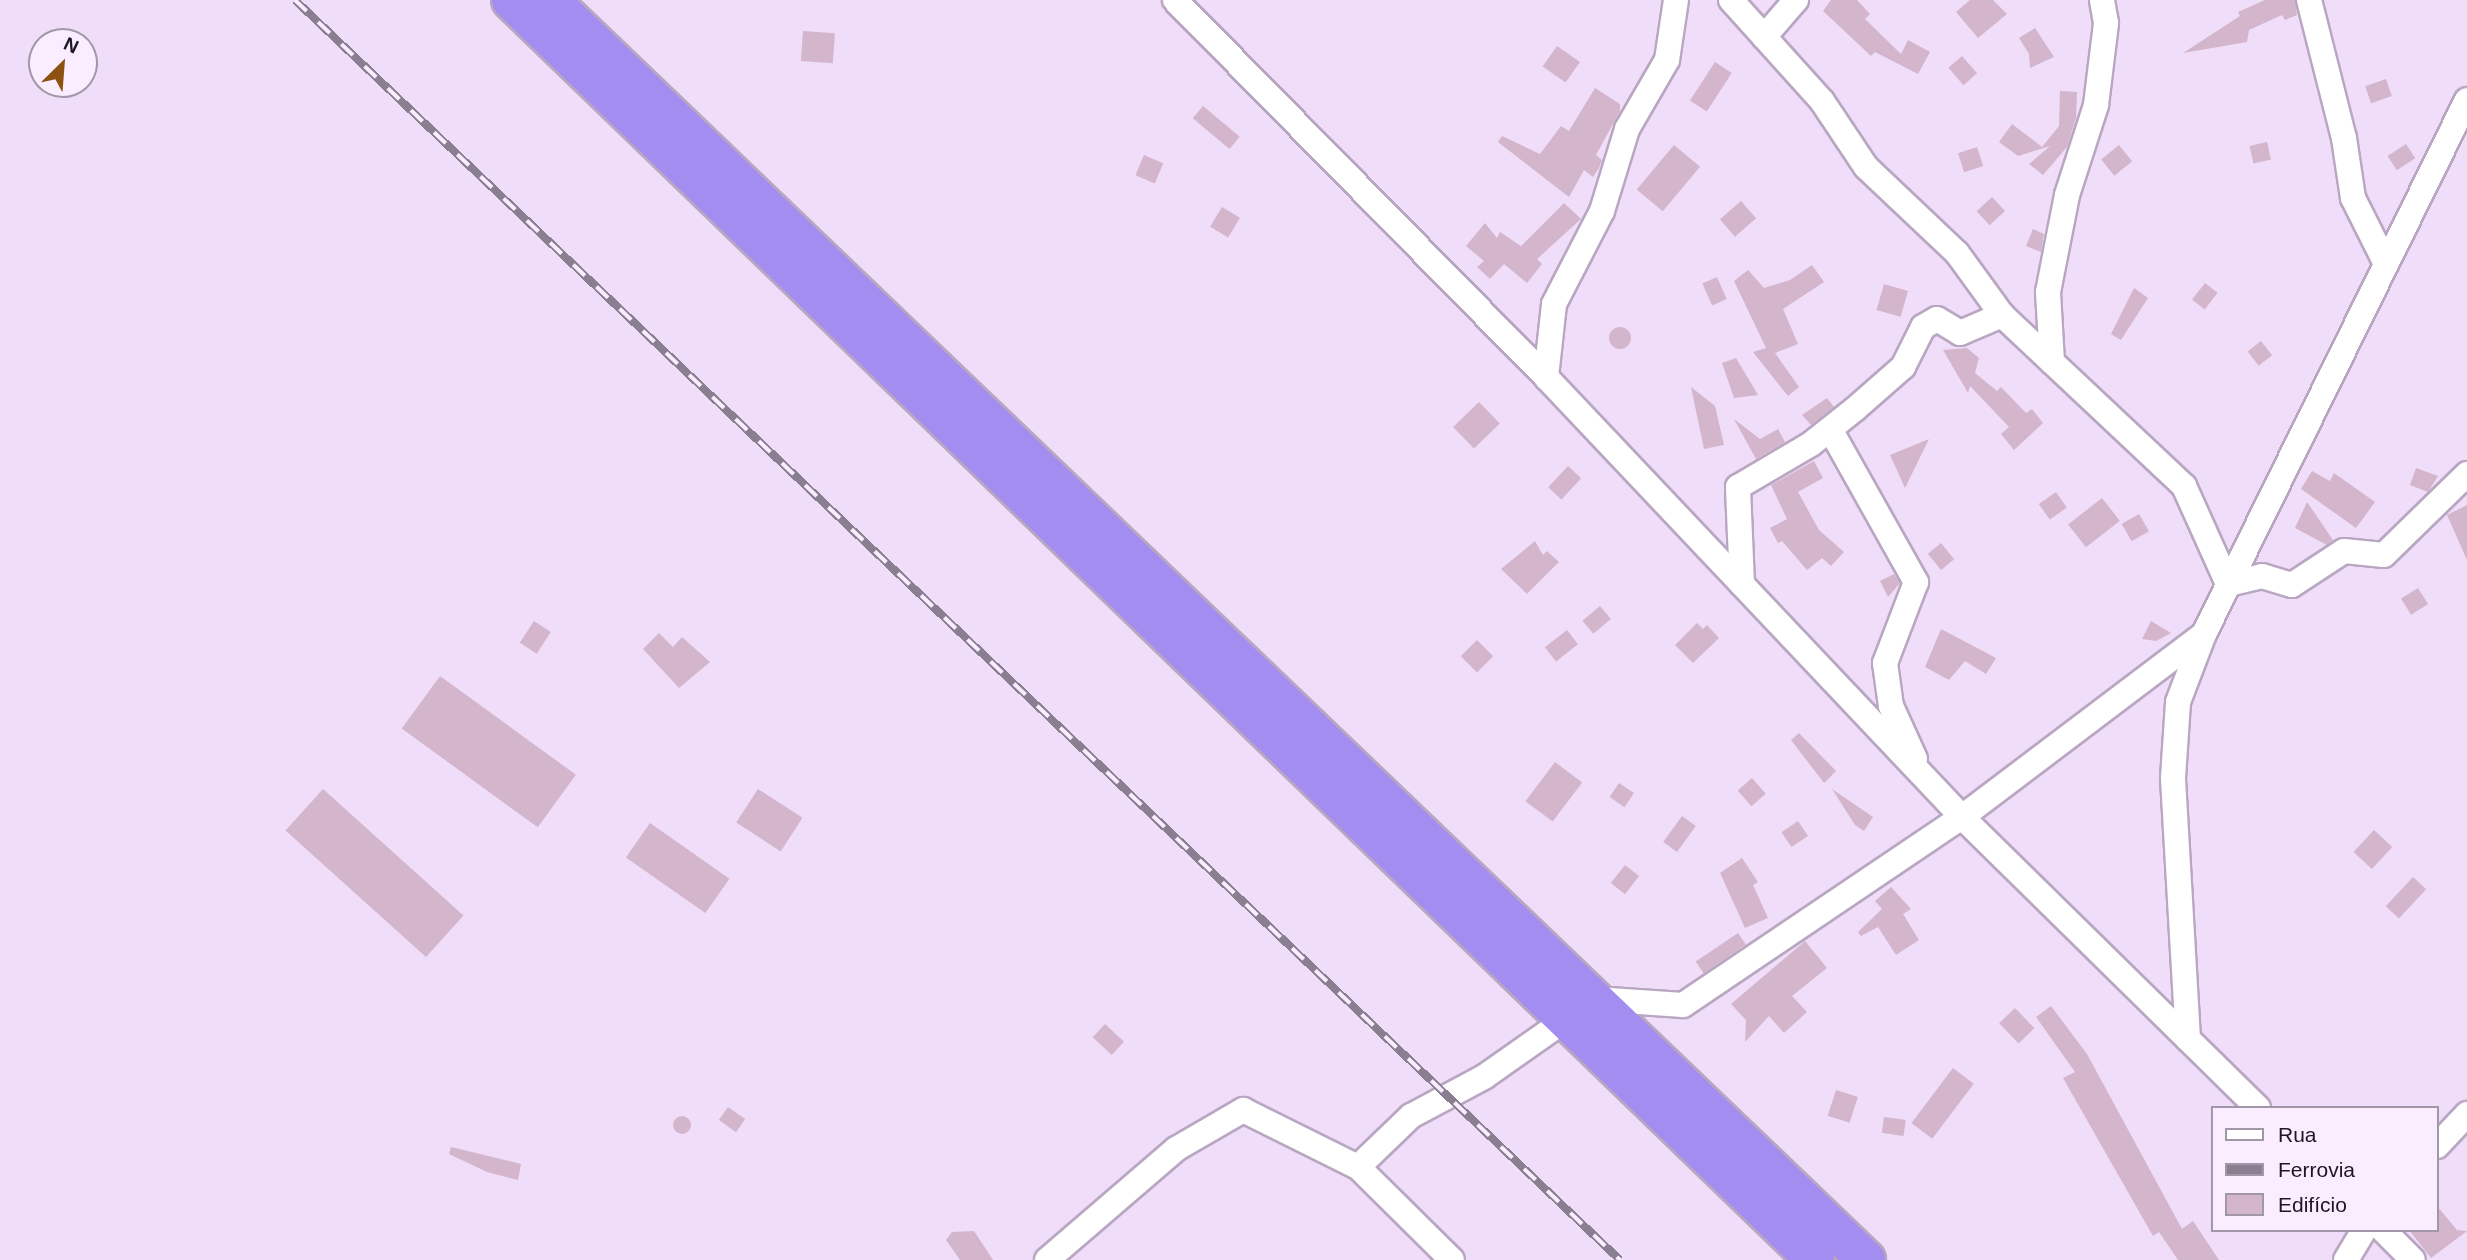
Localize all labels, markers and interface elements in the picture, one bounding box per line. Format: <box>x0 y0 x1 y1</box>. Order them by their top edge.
north arrow <box>28 28 98 98</box>
text: N <box>61 33 82 58</box>
legend <box>2212 1106 2439 1232</box>
text: Rua <box>2278 1123 2317 1146</box>
text: Ferrovia <box>2278 1158 2355 1181</box>
text: Edifício <box>2278 1193 2347 1216</box>

